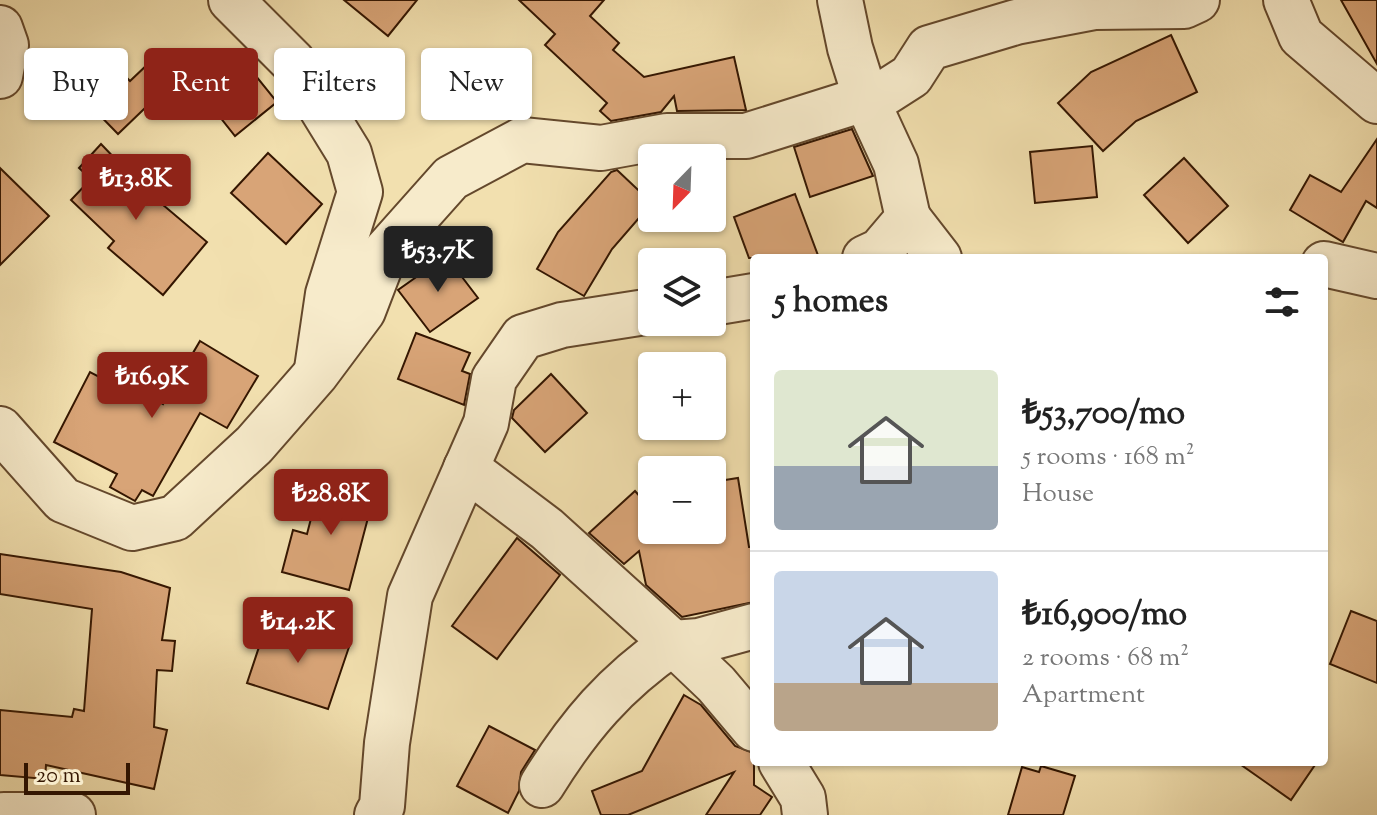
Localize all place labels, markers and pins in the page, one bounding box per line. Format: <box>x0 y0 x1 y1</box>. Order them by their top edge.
pin: ₺13.8K <box>71 154 201 222</box>
pin: ₺53.7K <box>373 226 503 294</box>
pin: ₺16.9K <box>87 352 217 420</box>
pin: ₺28.8K <box>266 469 396 537</box>
pin: ₺14.2K <box>233 597 363 665</box>

